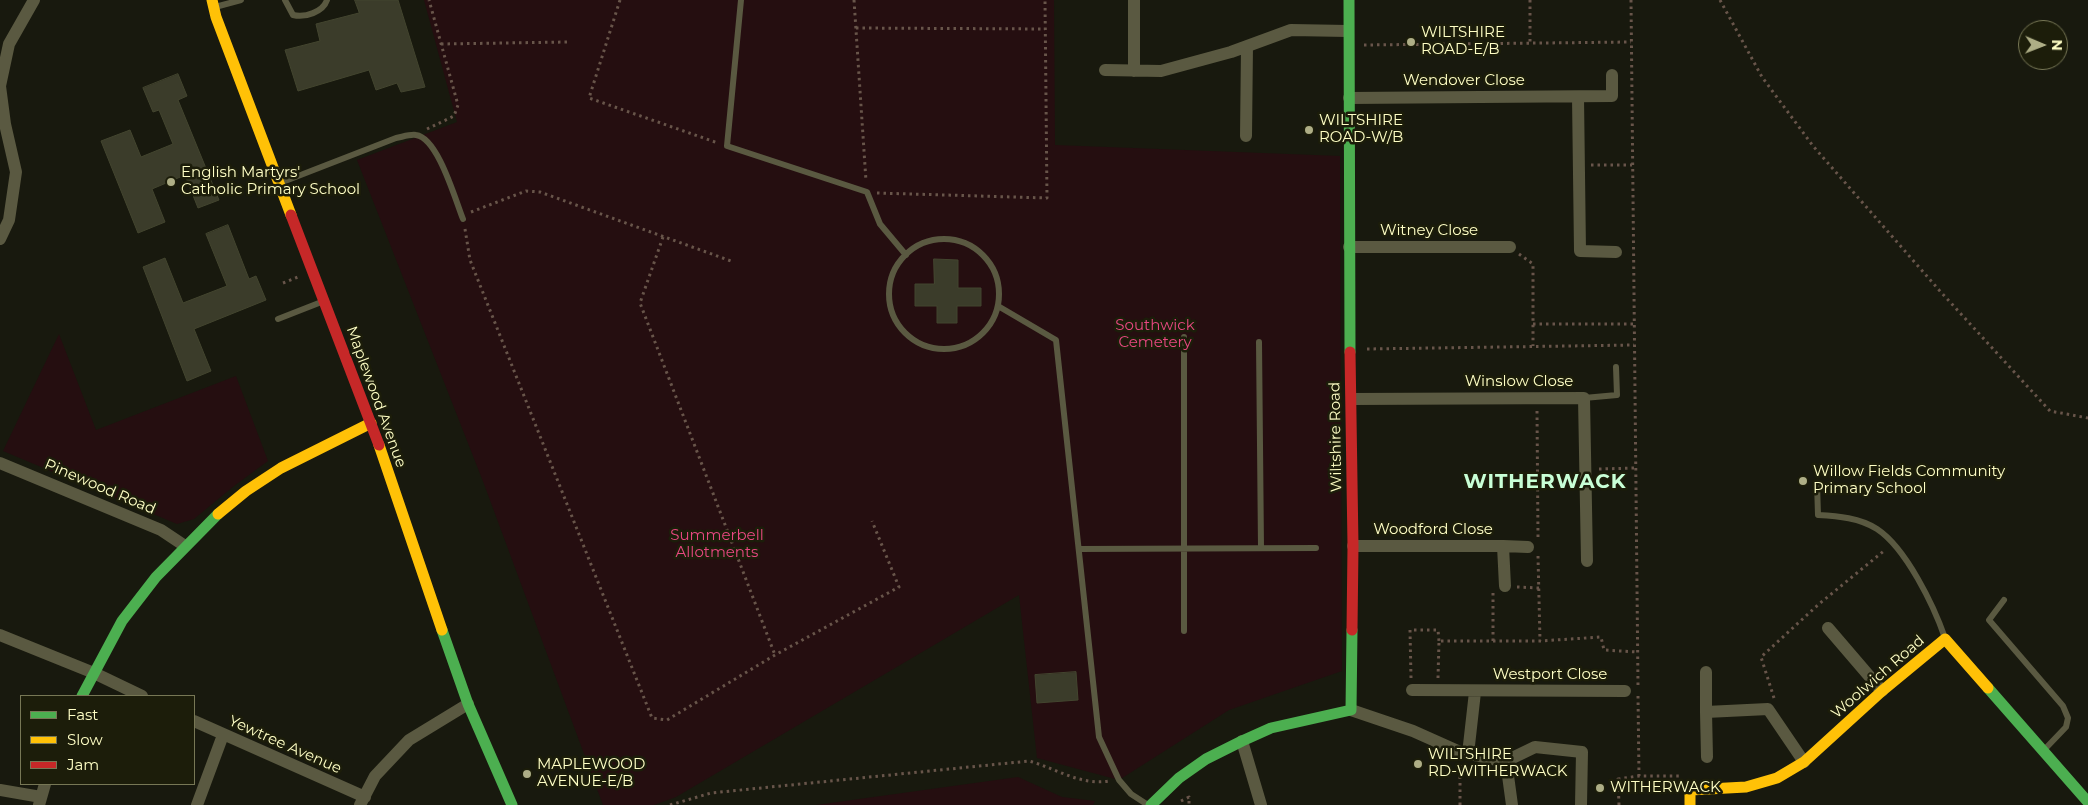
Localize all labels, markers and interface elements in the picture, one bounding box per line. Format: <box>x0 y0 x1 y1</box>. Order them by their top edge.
north arrow <box>2018 20 2068 70</box>
place label: WILTSHIRE ROAD-E/B <box>1421 24 1505 59</box>
marker: WILTSHIRE ROAD-E/B <box>1405 36 1417 48</box>
text: N <box>2048 39 2066 51</box>
street label: Wendover Close <box>1403 72 1525 90</box>
place label: WILTSHIRE ROAD-W/B <box>1319 112 1403 147</box>
marker: WILTSHIRE ROAD-W/B <box>1303 124 1315 136</box>
place label: English Martyrs' Catholic Primary School <box>181 164 360 199</box>
marker: English Martyrs' Catholic Primary School <box>165 176 177 188</box>
street label: Witney Close <box>1380 222 1478 240</box>
park label: Southwick Cemetery <box>1115 317 1195 352</box>
street label: Maplewood Avenue <box>342 324 410 470</box>
street label: Winslow Close <box>1465 373 1573 391</box>
street label: Wiltshire Road <box>1326 382 1346 492</box>
street label: Pinewood Road <box>42 455 158 519</box>
place label: Willow Fields Community Primary School <box>1813 463 2005 498</box>
district label: WITHERWACK <box>1462 470 1628 494</box>
marker: Willow Fields Community Primary School <box>1797 475 1809 487</box>
street label: Woodford Close <box>1373 521 1493 539</box>
park label: Summerbell Allotments <box>670 527 764 562</box>
street label: Woolwich Road <box>1828 632 1928 722</box>
street label: Westport Close <box>1493 666 1607 684</box>
legend <box>20 695 195 785</box>
text: Fast <box>67 705 98 724</box>
street label: Yewtree Avenue <box>226 712 344 778</box>
text: Slow <box>67 730 103 749</box>
place label: WILTSHIRE RD-WITHERWACK <box>1428 746 1567 781</box>
text: Jam <box>67 755 99 774</box>
place label: MAPLEWOOD AVENUE-E/B <box>537 756 645 791</box>
marker: WILTSHIRE RD-WITHERWACK <box>1412 758 1424 770</box>
marker: MAPLEWOOD AVENUE-E/B <box>521 768 533 780</box>
place label: WITHERWACK <box>1610 779 1721 797</box>
marker: WITHERWACK <box>1594 782 1606 794</box>

